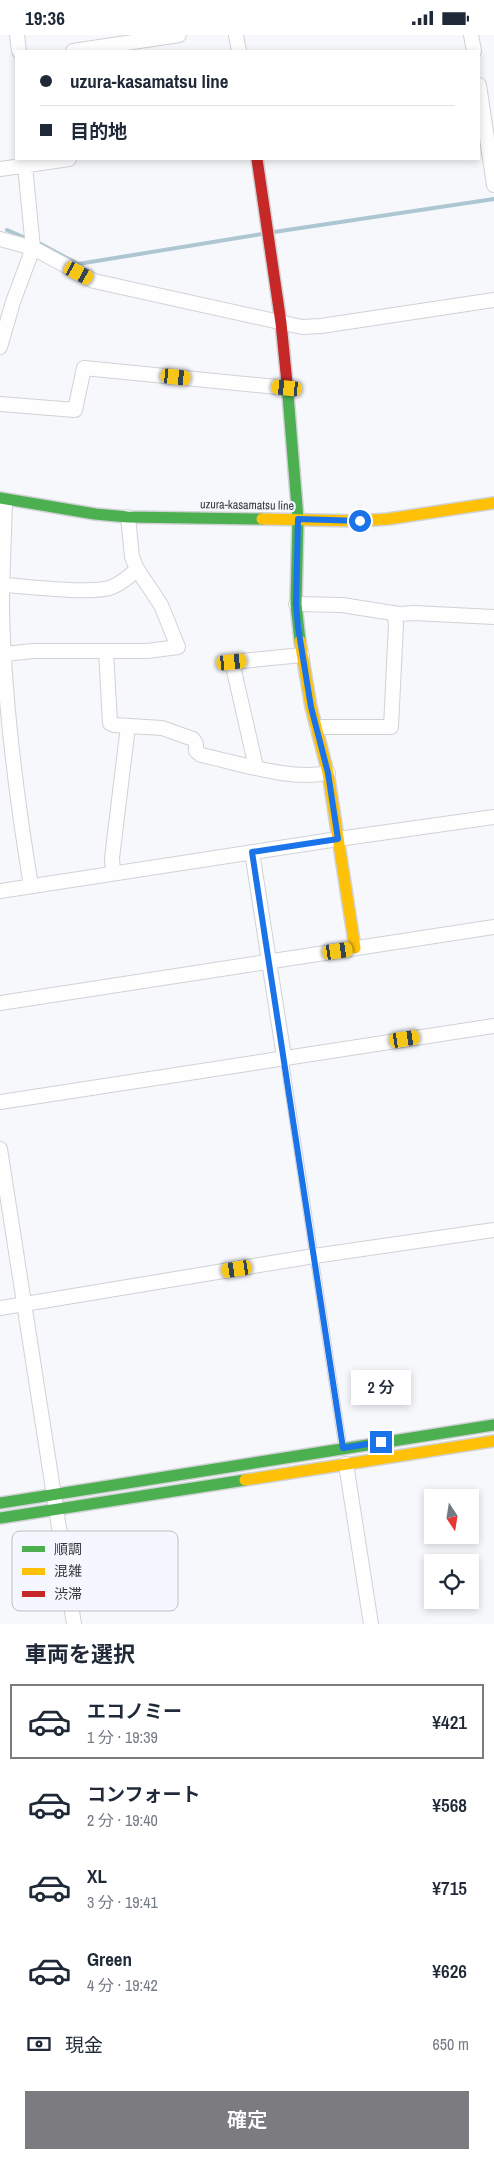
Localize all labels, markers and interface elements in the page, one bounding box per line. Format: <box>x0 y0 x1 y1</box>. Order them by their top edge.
text: 19:36 <box>25 5 65 31</box>
text: uzura-kasamatsu line <box>70 68 228 94</box>
text: 目的地 <box>70 118 127 144</box>
car <box>62 259 95 287</box>
car <box>160 368 191 386</box>
car <box>271 379 302 397</box>
street label: uzura-kasamatsu line <box>200 496 294 514</box>
route start <box>349 510 371 532</box>
car <box>216 653 247 671</box>
car <box>322 941 353 961</box>
car <box>389 1029 420 1049</box>
car <box>221 1259 252 1279</box>
callout: 2 分 <box>351 1369 411 1405</box>
text: 2 分 <box>368 1376 394 1398</box>
route end <box>370 1431 392 1453</box>
north arrow <box>424 1489 479 1544</box>
map controls <box>424 1489 479 1609</box>
legend <box>12 1531 178 1611</box>
text: 順調 <box>54 1540 82 1558</box>
button: locate <box>424 1554 479 1609</box>
text: 混雑 <box>54 1562 82 1580</box>
text: 渋滞 <box>54 1585 82 1603</box>
text: 車両を選択 <box>25 1639 135 1669</box>
text: エコノミー <box>87 1698 182 1724</box>
icon: car <box>27 1699 72 1744</box>
text: ¥421 <box>432 1709 467 1735</box>
text: 1 分 · 19:39 <box>87 1726 158 1748</box>
text: コンフォート <box>87 1781 200 1807</box>
icon: car <box>27 1782 72 1827</box>
text: ¥568 <box>432 1792 467 1818</box>
text: 2 分 · 19:40 <box>87 1809 158 1831</box>
text: XL <box>87 1863 107 1889</box>
icon: car <box>27 1865 72 1910</box>
text: ¥715 <box>432 1875 467 1901</box>
text: 3 分 · 19:41 <box>87 1891 158 1913</box>
text: Green <box>87 1946 132 1972</box>
icon: car <box>27 1948 72 1993</box>
text: ¥626 <box>432 1958 467 1984</box>
text: 4 分 · 19:42 <box>87 1974 158 1996</box>
icon: cash <box>25 2030 53 2058</box>
text: 現金 <box>65 2032 103 2058</box>
text: 650 m <box>433 2033 469 2055</box>
button: 確定 <box>25 2091 469 2149</box>

